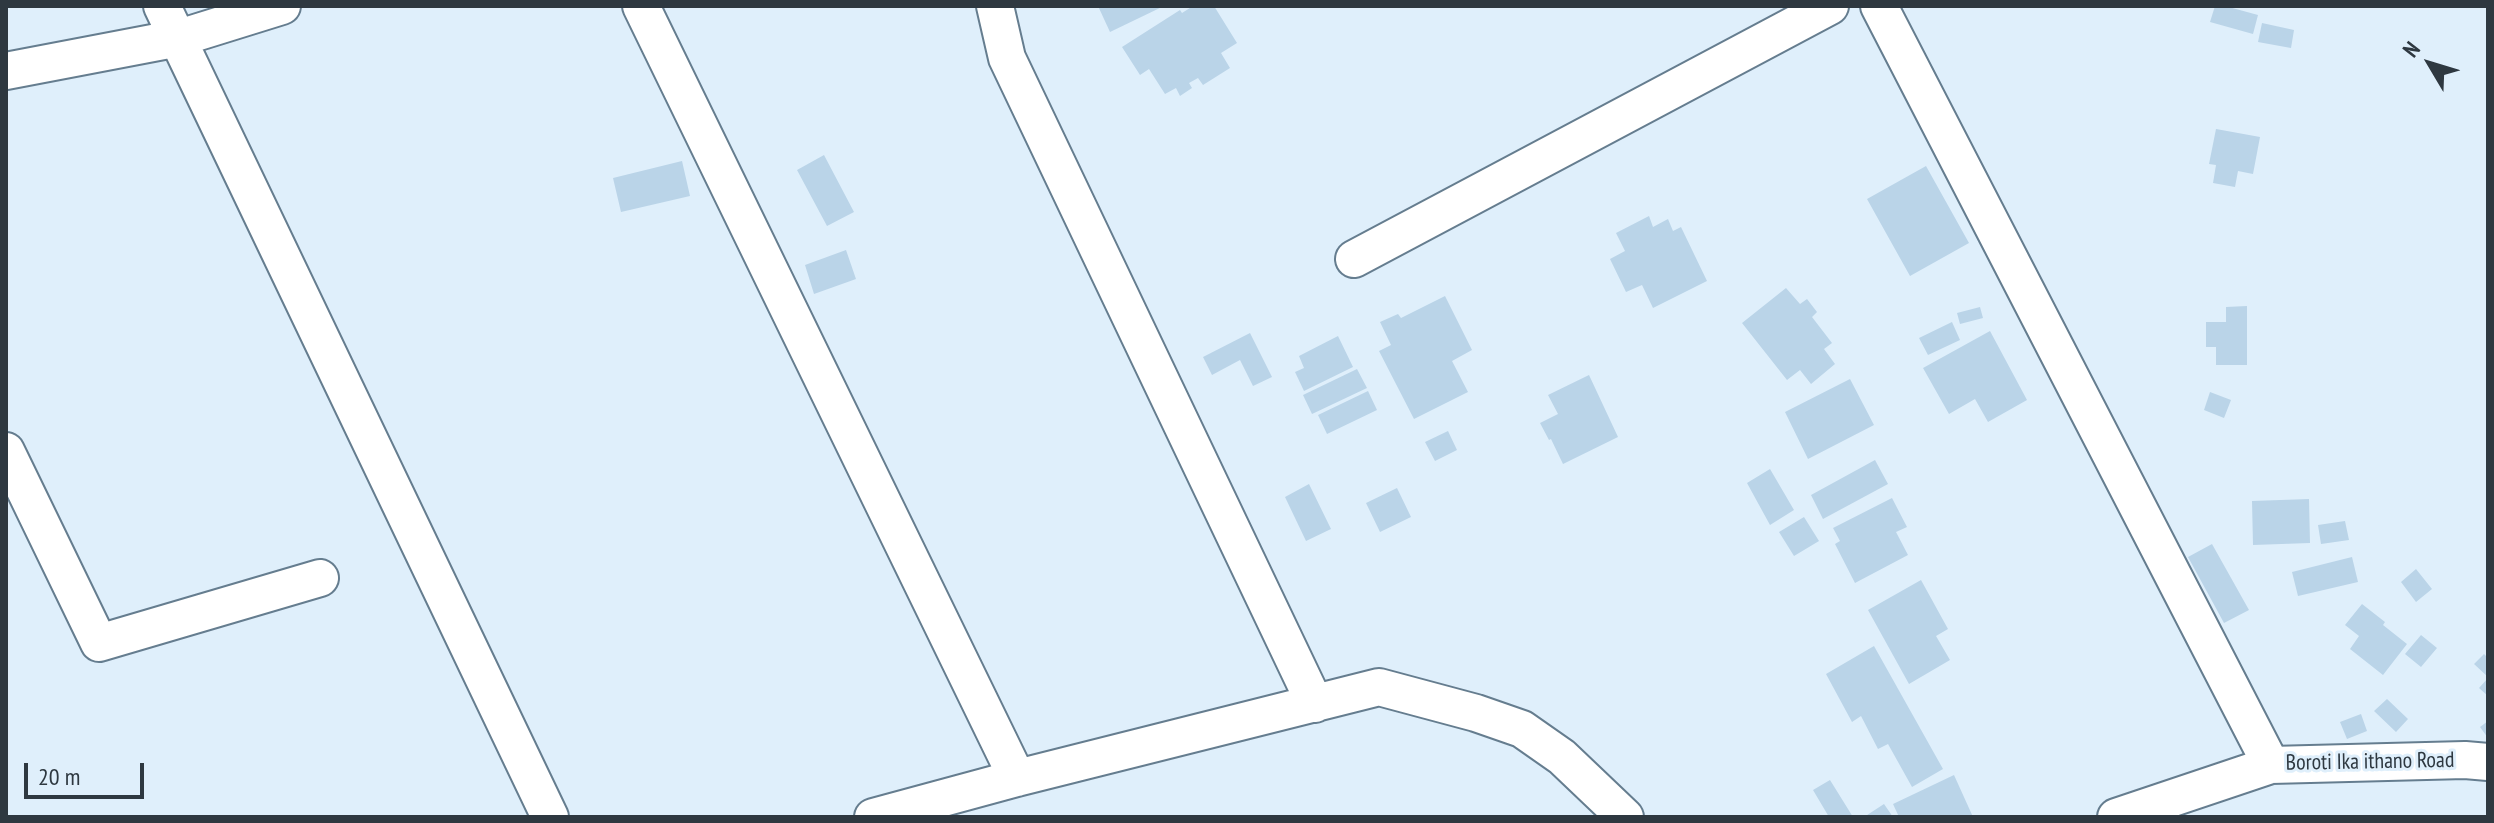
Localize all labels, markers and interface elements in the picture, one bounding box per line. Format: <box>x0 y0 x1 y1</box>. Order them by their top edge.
north arrow <box>2390 24 2470 104</box>
text: N <box>2396 36 2426 63</box>
scale bar <box>28 747 148 797</box>
street label: Boroti Ika ithano Road <box>2285 747 2455 777</box>
text: 20 m <box>38 761 80 792</box>

